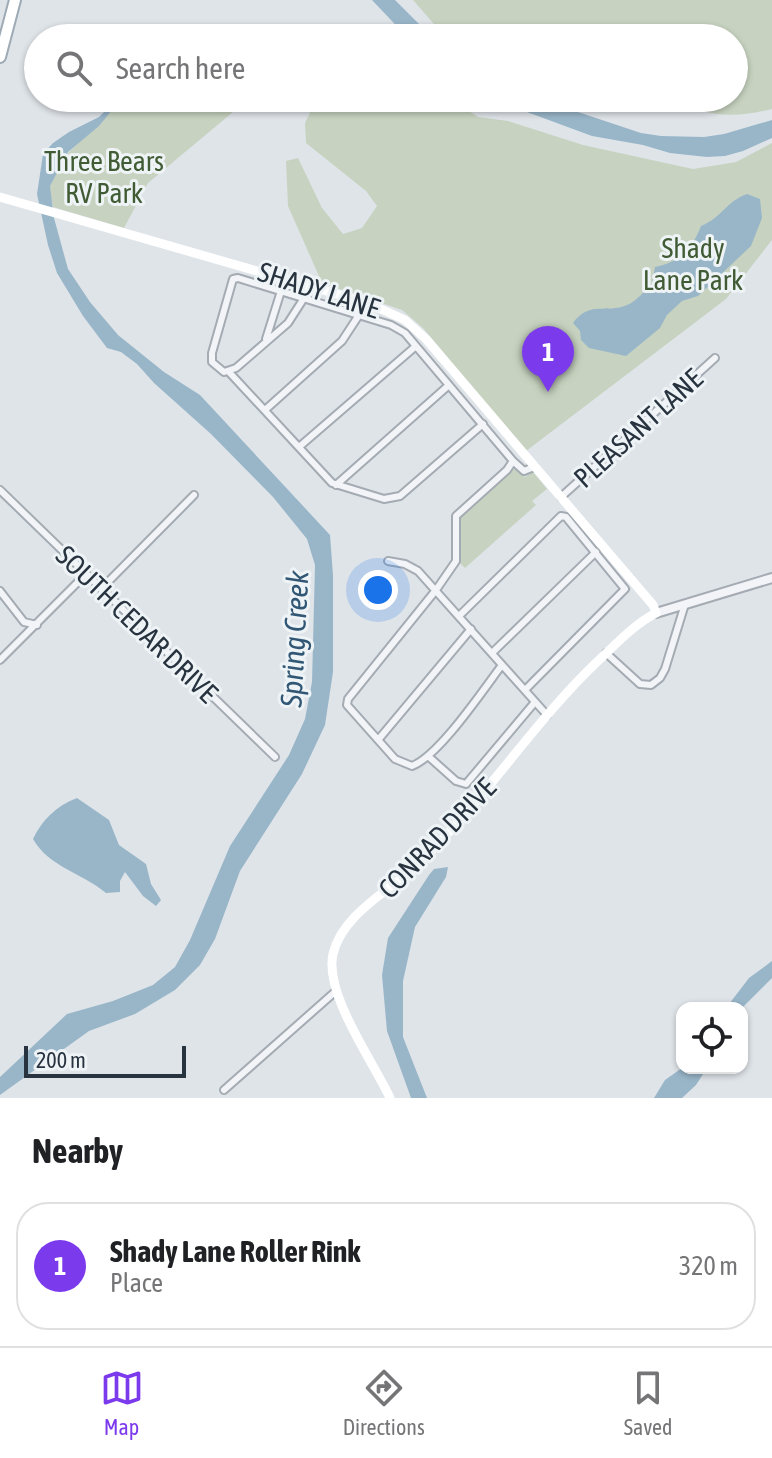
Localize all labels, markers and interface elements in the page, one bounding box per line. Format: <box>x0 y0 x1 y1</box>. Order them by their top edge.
search box <box>24 24 748 112</box>
icon: search <box>52 46 96 90</box>
text: Search here <box>116 51 245 85</box>
park label: Three Bears RV Park <box>44 145 164 209</box>
park label: Shady Lane Park <box>643 232 743 296</box>
street label: SHADY LANE <box>254 255 384 325</box>
pin: 1 <box>522 326 574 392</box>
street label: PLEASANT LANE <box>567 362 709 494</box>
street label: SOUTH CEDAR DRIVE <box>50 539 224 709</box>
water label: Spring Creek <box>273 569 315 709</box>
your location <box>358 570 398 610</box>
street label: CONRAD DRIVE <box>372 771 502 905</box>
map controls <box>676 1002 748 1074</box>
button: locate <box>676 1002 748 1074</box>
scale bar <box>24 1042 186 1078</box>
text: 200 m <box>36 1047 86 1073</box>
text: Nearby <box>32 1131 123 1170</box>
text: Shady Lane Roller Rink <box>110 1234 361 1268</box>
text: 1 <box>54 1251 66 1281</box>
text: 320 m <box>679 1251 738 1281</box>
text: Place <box>110 1268 163 1298</box>
tab: Map <box>100 1366 144 1440</box>
tab: Directions <box>343 1366 425 1440</box>
tab: Saved <box>624 1366 672 1440</box>

